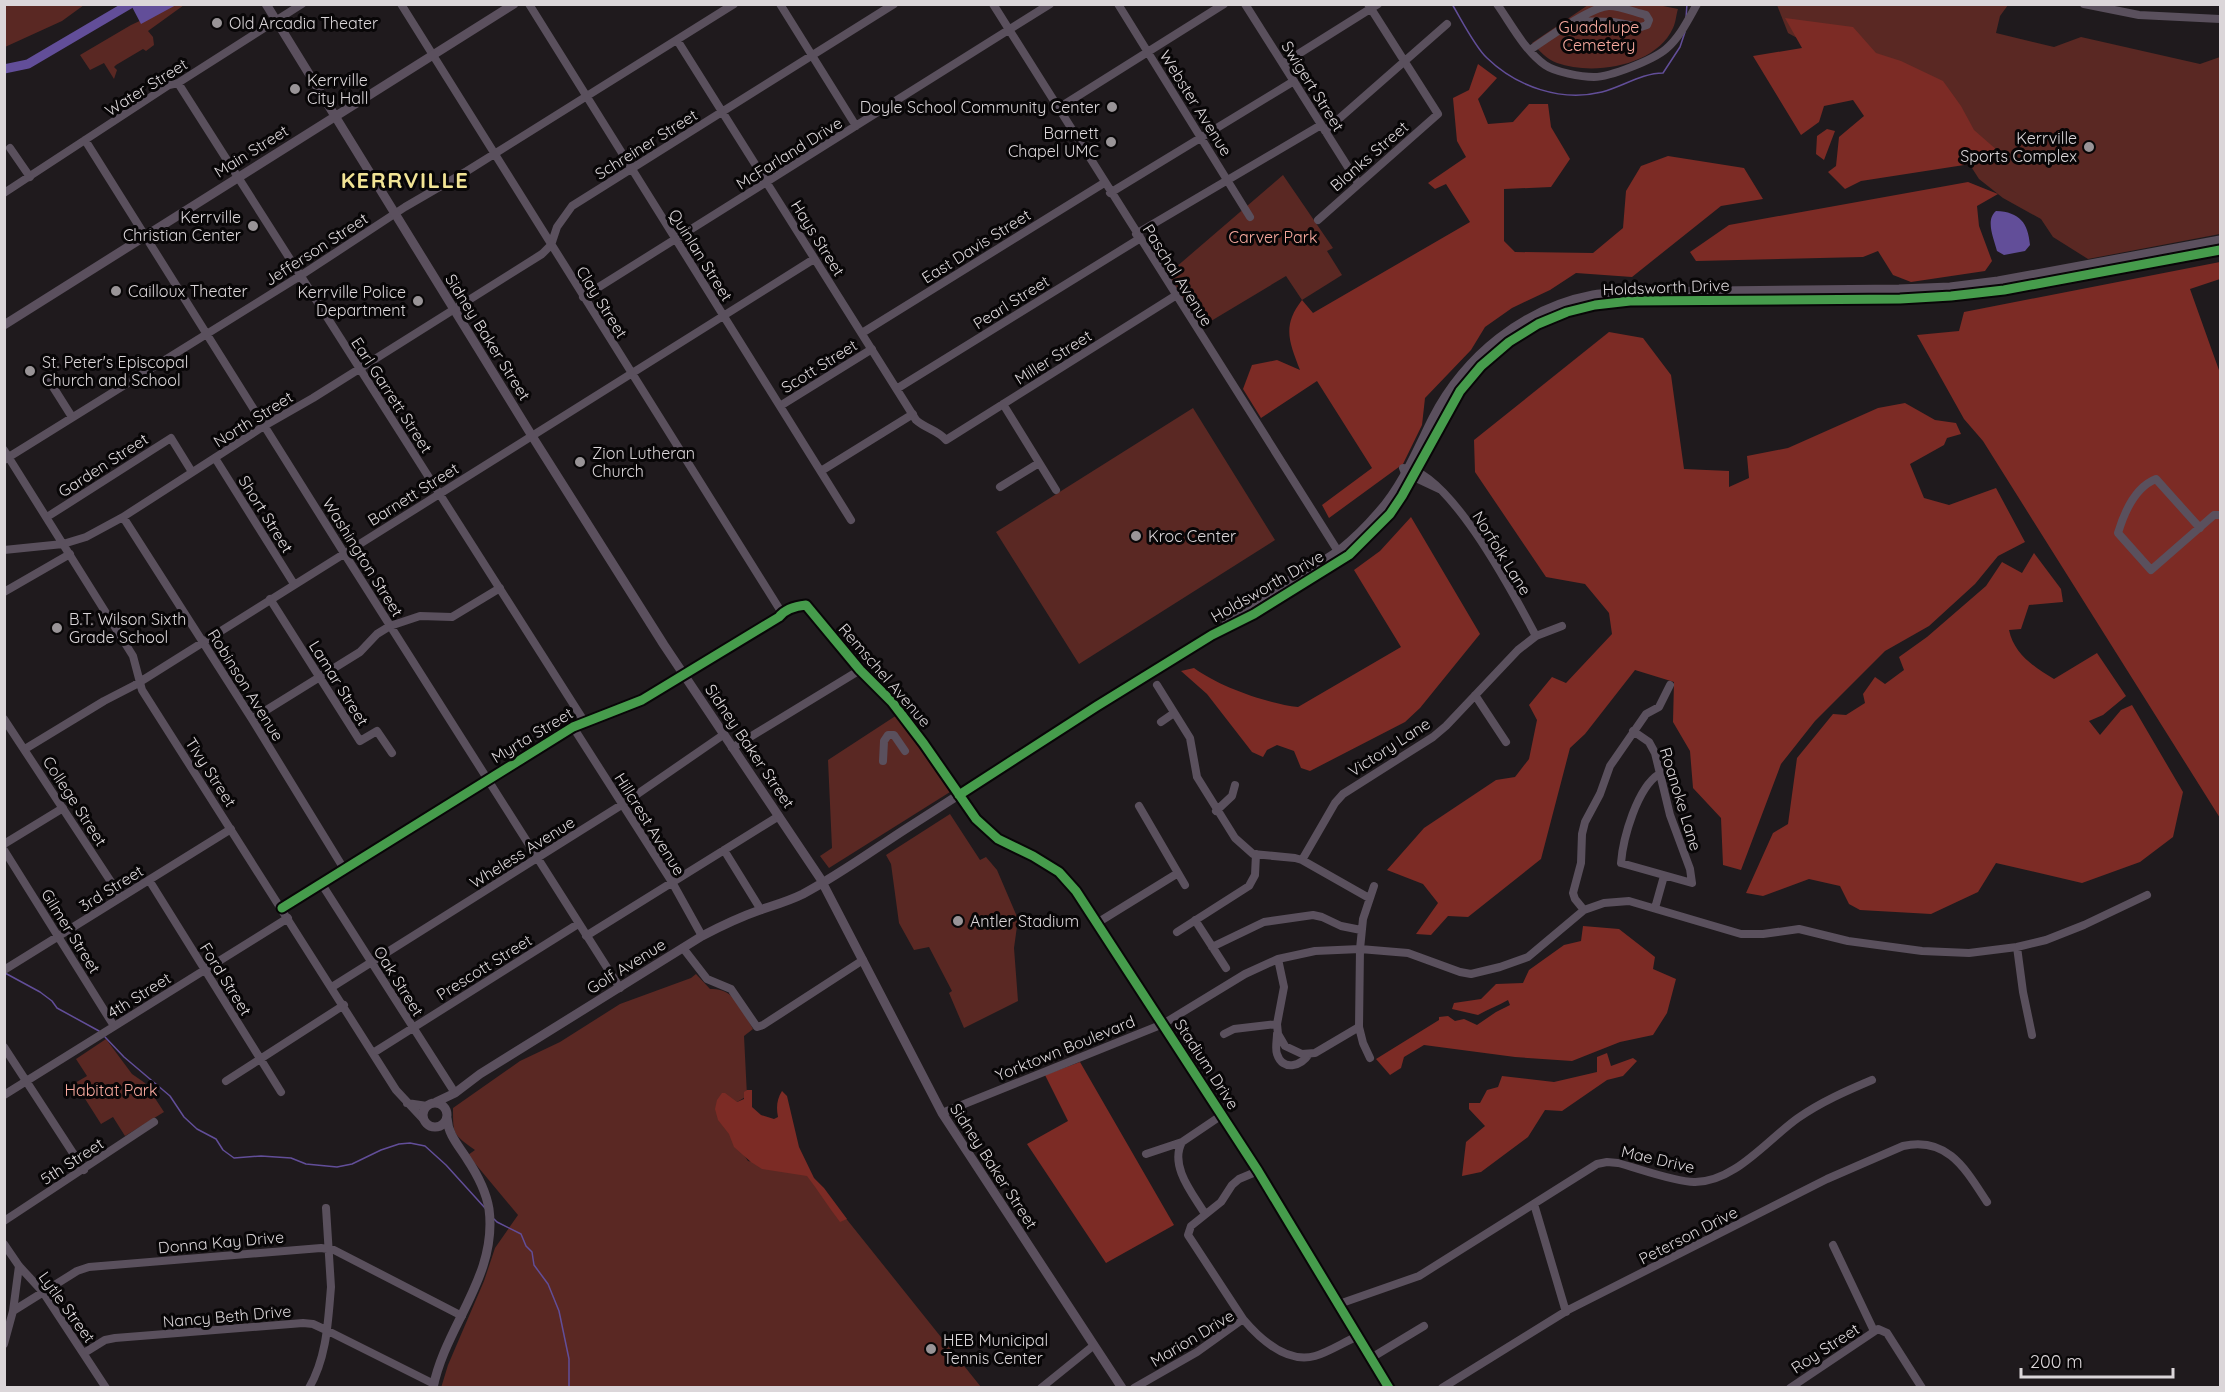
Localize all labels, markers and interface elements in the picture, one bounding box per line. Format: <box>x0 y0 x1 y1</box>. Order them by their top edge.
place label: Old Arcadia Theater <box>229 13 378 33</box>
marker: Old Arcadia Theater <box>210 16 224 30</box>
park label: Guadalupe Cemetery <box>1559 17 1639 55</box>
street label: Swigert Street <box>1277 37 1349 135</box>
street label: Webster Avenue <box>1155 46 1237 160</box>
street label: Water Street <box>101 54 191 120</box>
place label: Kerrville City Hall <box>307 70 368 108</box>
marker: Kerrville City Hall <box>288 82 302 96</box>
place label: Doyle School Community Center <box>860 97 1100 117</box>
marker: Doyle School Community Center <box>1105 100 1119 114</box>
street label: Schreiner Street <box>591 104 701 184</box>
street label: McFarland Drive <box>732 112 846 194</box>
street label: Blanks Street <box>1326 117 1412 195</box>
street label: Main Street <box>210 120 292 182</box>
place label: Barnett Chapel UMC <box>1008 123 1099 161</box>
place label: Kerrville Sports Complex <box>1960 128 2077 166</box>
marker: Barnett Chapel UMC <box>1104 135 1118 149</box>
marker: Kerrville Sports Complex <box>2082 140 2096 154</box>
district label: KERRVILLE <box>341 166 469 194</box>
street label: Hays Street <box>787 196 849 280</box>
street label: Quinlan Street <box>665 205 737 305</box>
street label: East Davis Street <box>918 205 1034 287</box>
place label: Kerrville Christian Center <box>123 207 241 245</box>
street label: Jefferson Street <box>260 208 372 290</box>
marker: Kerrville Christian Center <box>246 219 260 233</box>
street label: Paschal Avenue <box>1139 220 1217 330</box>
park label: Carver Park <box>1229 227 1317 247</box>
street label: Clay Street <box>572 262 632 342</box>
street label: Sidney Baker Street <box>441 270 535 404</box>
street label: Pearl Street <box>969 271 1053 333</box>
street label: Holdsworth Drive <box>1602 275 1730 299</box>
place label: Cailloux Theater <box>128 281 248 301</box>
place label: Kerrville Police Department <box>297 282 406 320</box>
marker: Cailloux Theater <box>109 284 123 298</box>
marker: Kerrville Police Department <box>411 294 425 308</box>
street label: Miller Street <box>1011 325 1095 389</box>
street label: Earl Garrett Street <box>347 333 437 457</box>
street label: Scott Street <box>777 335 861 397</box>
place label: St. Peter's Episcopal Church and School <box>42 352 188 390</box>
marker: St. Peter's Episcopal Church and School <box>23 364 37 378</box>
street label: North Street <box>209 387 297 451</box>
street label: Garden Street <box>54 429 152 501</box>
place label: Zion Lutheran Church <box>592 443 695 481</box>
marker: Zion Lutheran Church <box>573 455 587 469</box>
street label: Barnett Street <box>364 458 462 530</box>
street label: Short Street <box>234 472 298 556</box>
street label: Washington Street <box>318 494 408 620</box>
street label: Norfolk Lane <box>1468 507 1536 599</box>
place label: Kroc Center <box>1148 526 1236 546</box>
marker: Kroc Center <box>1129 529 1143 543</box>
street label: Holdsworth Drive <box>1207 546 1327 626</box>
place label: B.T. Wilson Sixth Grade School <box>69 609 186 647</box>
street label: Remschel Avenue <box>834 619 936 731</box>
marker: B.T. Wilson Sixth Grade School <box>50 621 64 635</box>
street label: Robinson Avenue <box>204 625 288 745</box>
street label: Lamar Street <box>305 637 373 729</box>
street label: Sidney Baker Street <box>701 680 799 812</box>
street label: Myrta Street <box>488 703 576 767</box>
street label: Victory Lane <box>1344 713 1434 781</box>
street label: Tivy Street <box>181 734 241 810</box>
street label: Roanoke Lane <box>1656 745 1706 853</box>
street label: College Street <box>39 752 111 850</box>
street label: Hillcrest Avenue <box>610 769 690 879</box>
street label: Wheless Avenue <box>466 812 578 892</box>
street label: 3rd Street <box>75 860 147 916</box>
street label: Gilmer Street <box>37 885 105 977</box>
place label: Antler Stadium <box>970 911 1079 931</box>
marker: Antler Stadium <box>951 914 965 928</box>
street label: Prescott Street <box>433 930 535 1004</box>
street label: Golf Avenue <box>583 934 669 998</box>
street label: Ford Street <box>196 939 256 1019</box>
street label: Oak Street <box>370 942 428 1020</box>
street label: 4th Street <box>104 968 174 1022</box>
street label: Yorktown Boulevard <box>992 1011 1138 1085</box>
street label: Stadium Drive <box>1170 1015 1244 1113</box>
park label: Habitat Park <box>64 1080 158 1100</box>
street label: Sidney Baker Street <box>946 1100 1042 1232</box>
street label: 5th Street <box>37 1133 107 1189</box>
street label: Mae Drive <box>1619 1141 1697 1177</box>
street label: Peterson Drive <box>1635 1202 1741 1268</box>
street label: Donna Kay Drive <box>157 1227 285 1257</box>
street label: Lytle Street <box>34 1267 100 1347</box>
street label: Nancy Beth Drive <box>162 1300 292 1332</box>
street label: Marion Drive <box>1146 1305 1238 1371</box>
street label: Roy Street <box>1787 1319 1863 1377</box>
place label: HEB Municipal Tennis Center <box>943 1330 1048 1368</box>
scale bar <box>2021 1341 2172 1379</box>
marker: HEB Municipal Tennis Center <box>924 1342 938 1356</box>
text: 200 m <box>2030 1350 2083 1373</box>

